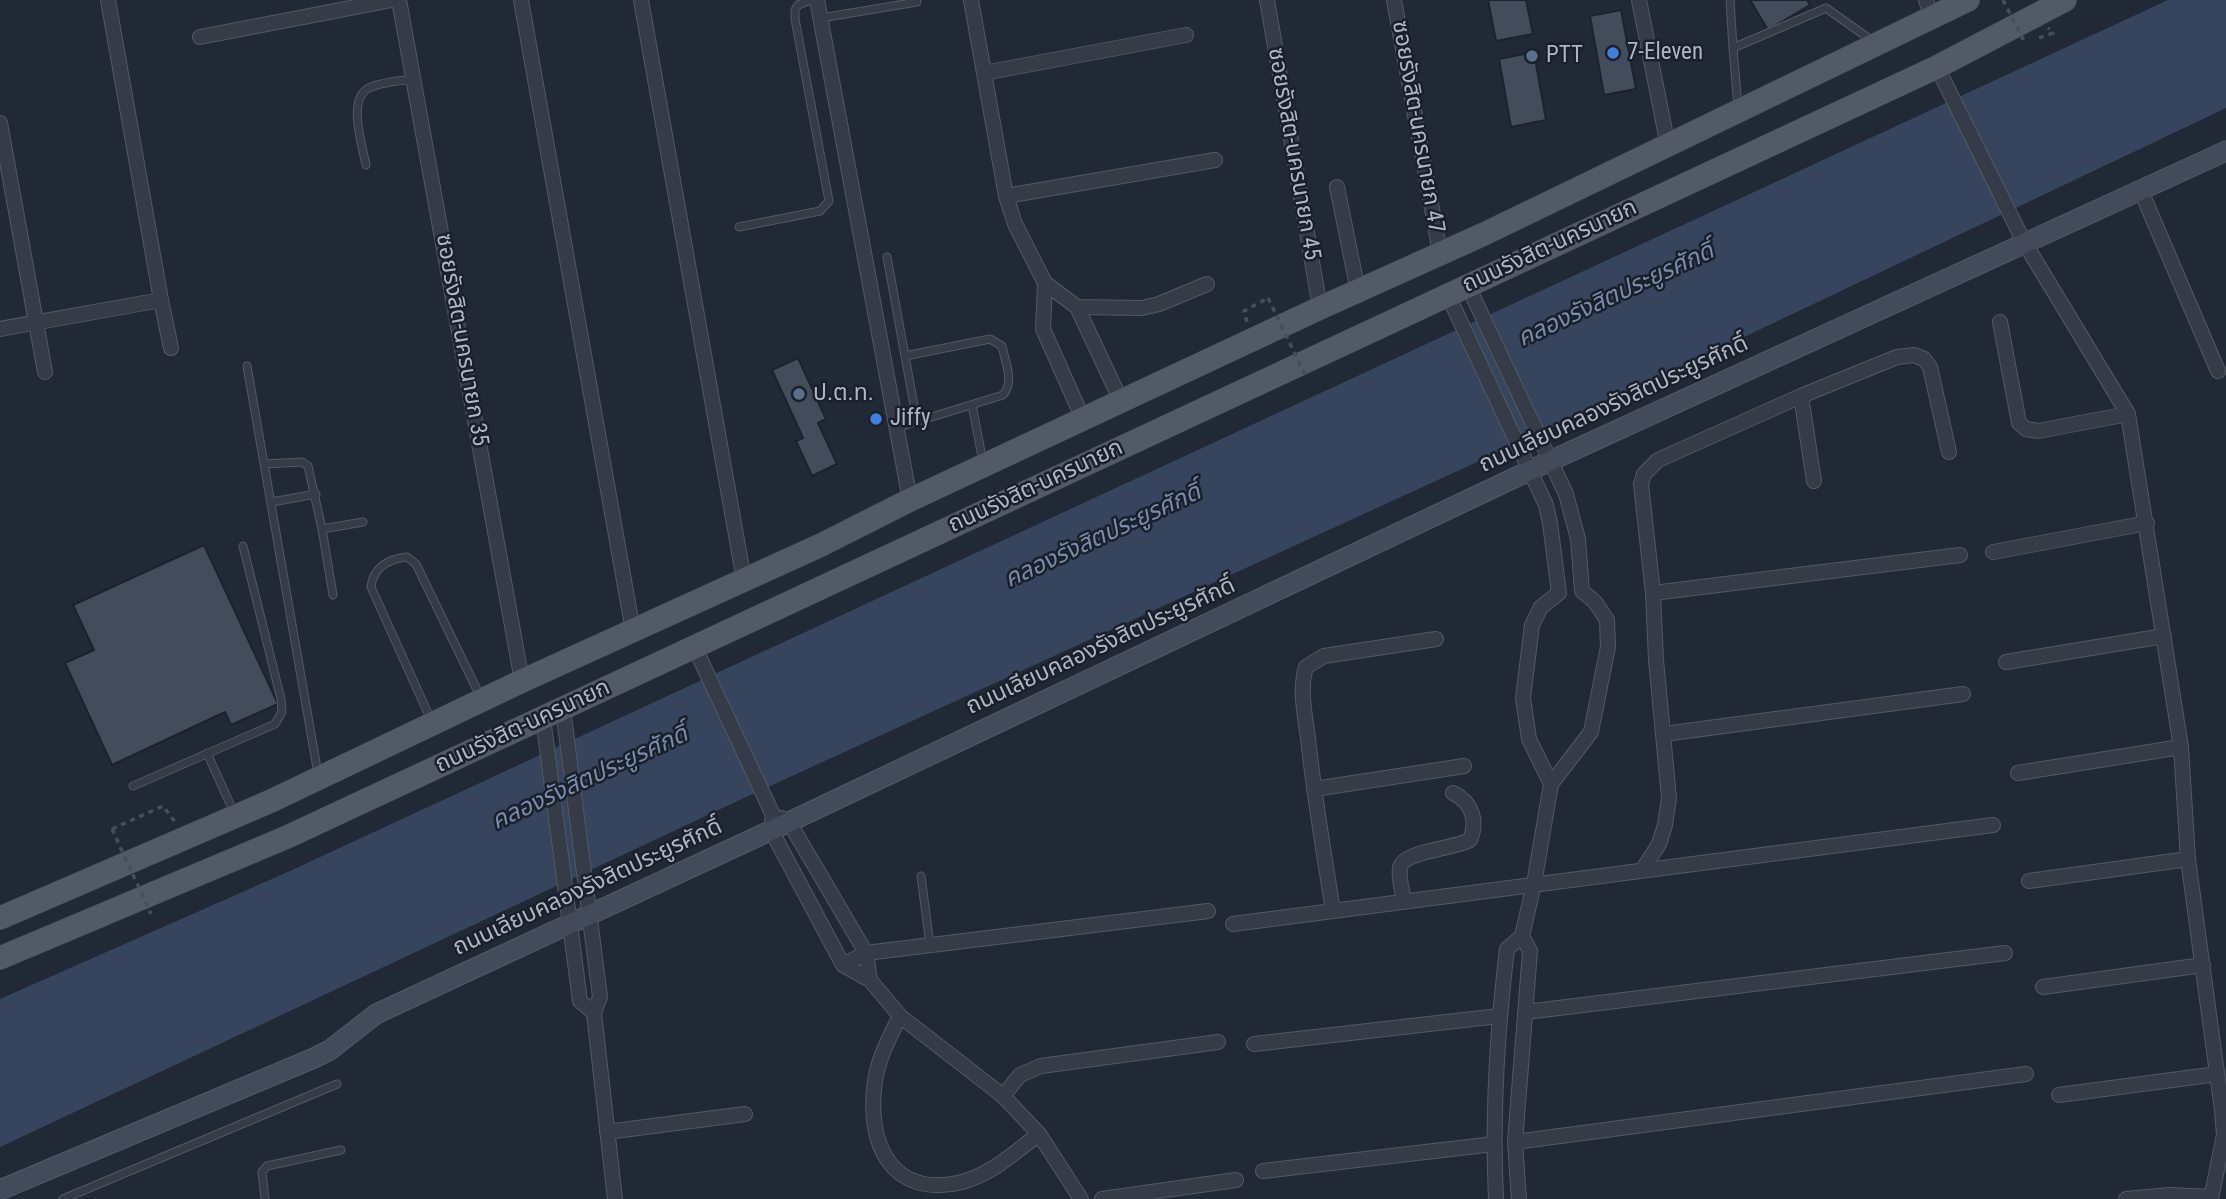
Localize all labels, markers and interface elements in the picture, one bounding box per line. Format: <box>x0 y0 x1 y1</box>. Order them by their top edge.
street label: ซอยรังสิต-นครนายก 47 <box>1385 19 1449 235</box>
place label: 7-Eleven <box>1627 39 1703 67</box>
place label: PTT <box>1546 42 1583 70</box>
marker: 7-Eleven <box>1605 45 1621 61</box>
street label: ซอยรังสิต-นครนายก 45 <box>1261 46 1325 262</box>
marker: PTT <box>1524 48 1540 64</box>
street label: ถนนรังสิต-นครนายก <box>1458 194 1642 300</box>
street label: ซอยรังสิต-นครนายก 35 <box>429 232 493 448</box>
water label: คลองรังสิตประยูรศักดิ์ <box>1513 238 1719 354</box>
street label: ถนนเลียบคลองรังสิตประยูรศักดิ์ <box>1475 330 1753 480</box>
place label: ป.ต.ท. <box>813 380 874 408</box>
marker: ป.ต.ท. <box>791 386 807 402</box>
place label: Jiffy <box>890 405 931 433</box>
marker: Jiffy <box>868 411 884 427</box>
street label: ถนนรังสิต-นครนายก <box>944 434 1128 540</box>
water label: คลองรังสิตประยูรศักดิ์ <box>1000 479 1206 595</box>
street label: ถนนเลียบคลองรังสิตประยูรศักดิ์ <box>962 572 1240 722</box>
street label: ถนนรังสิต-นครนายก <box>431 674 615 780</box>
water label: คลองรังสิตประยูรศักดิ์ <box>487 721 693 837</box>
street label: ถนนเลียบคลองรังสิตประยูรศักดิ์ <box>449 813 727 963</box>

